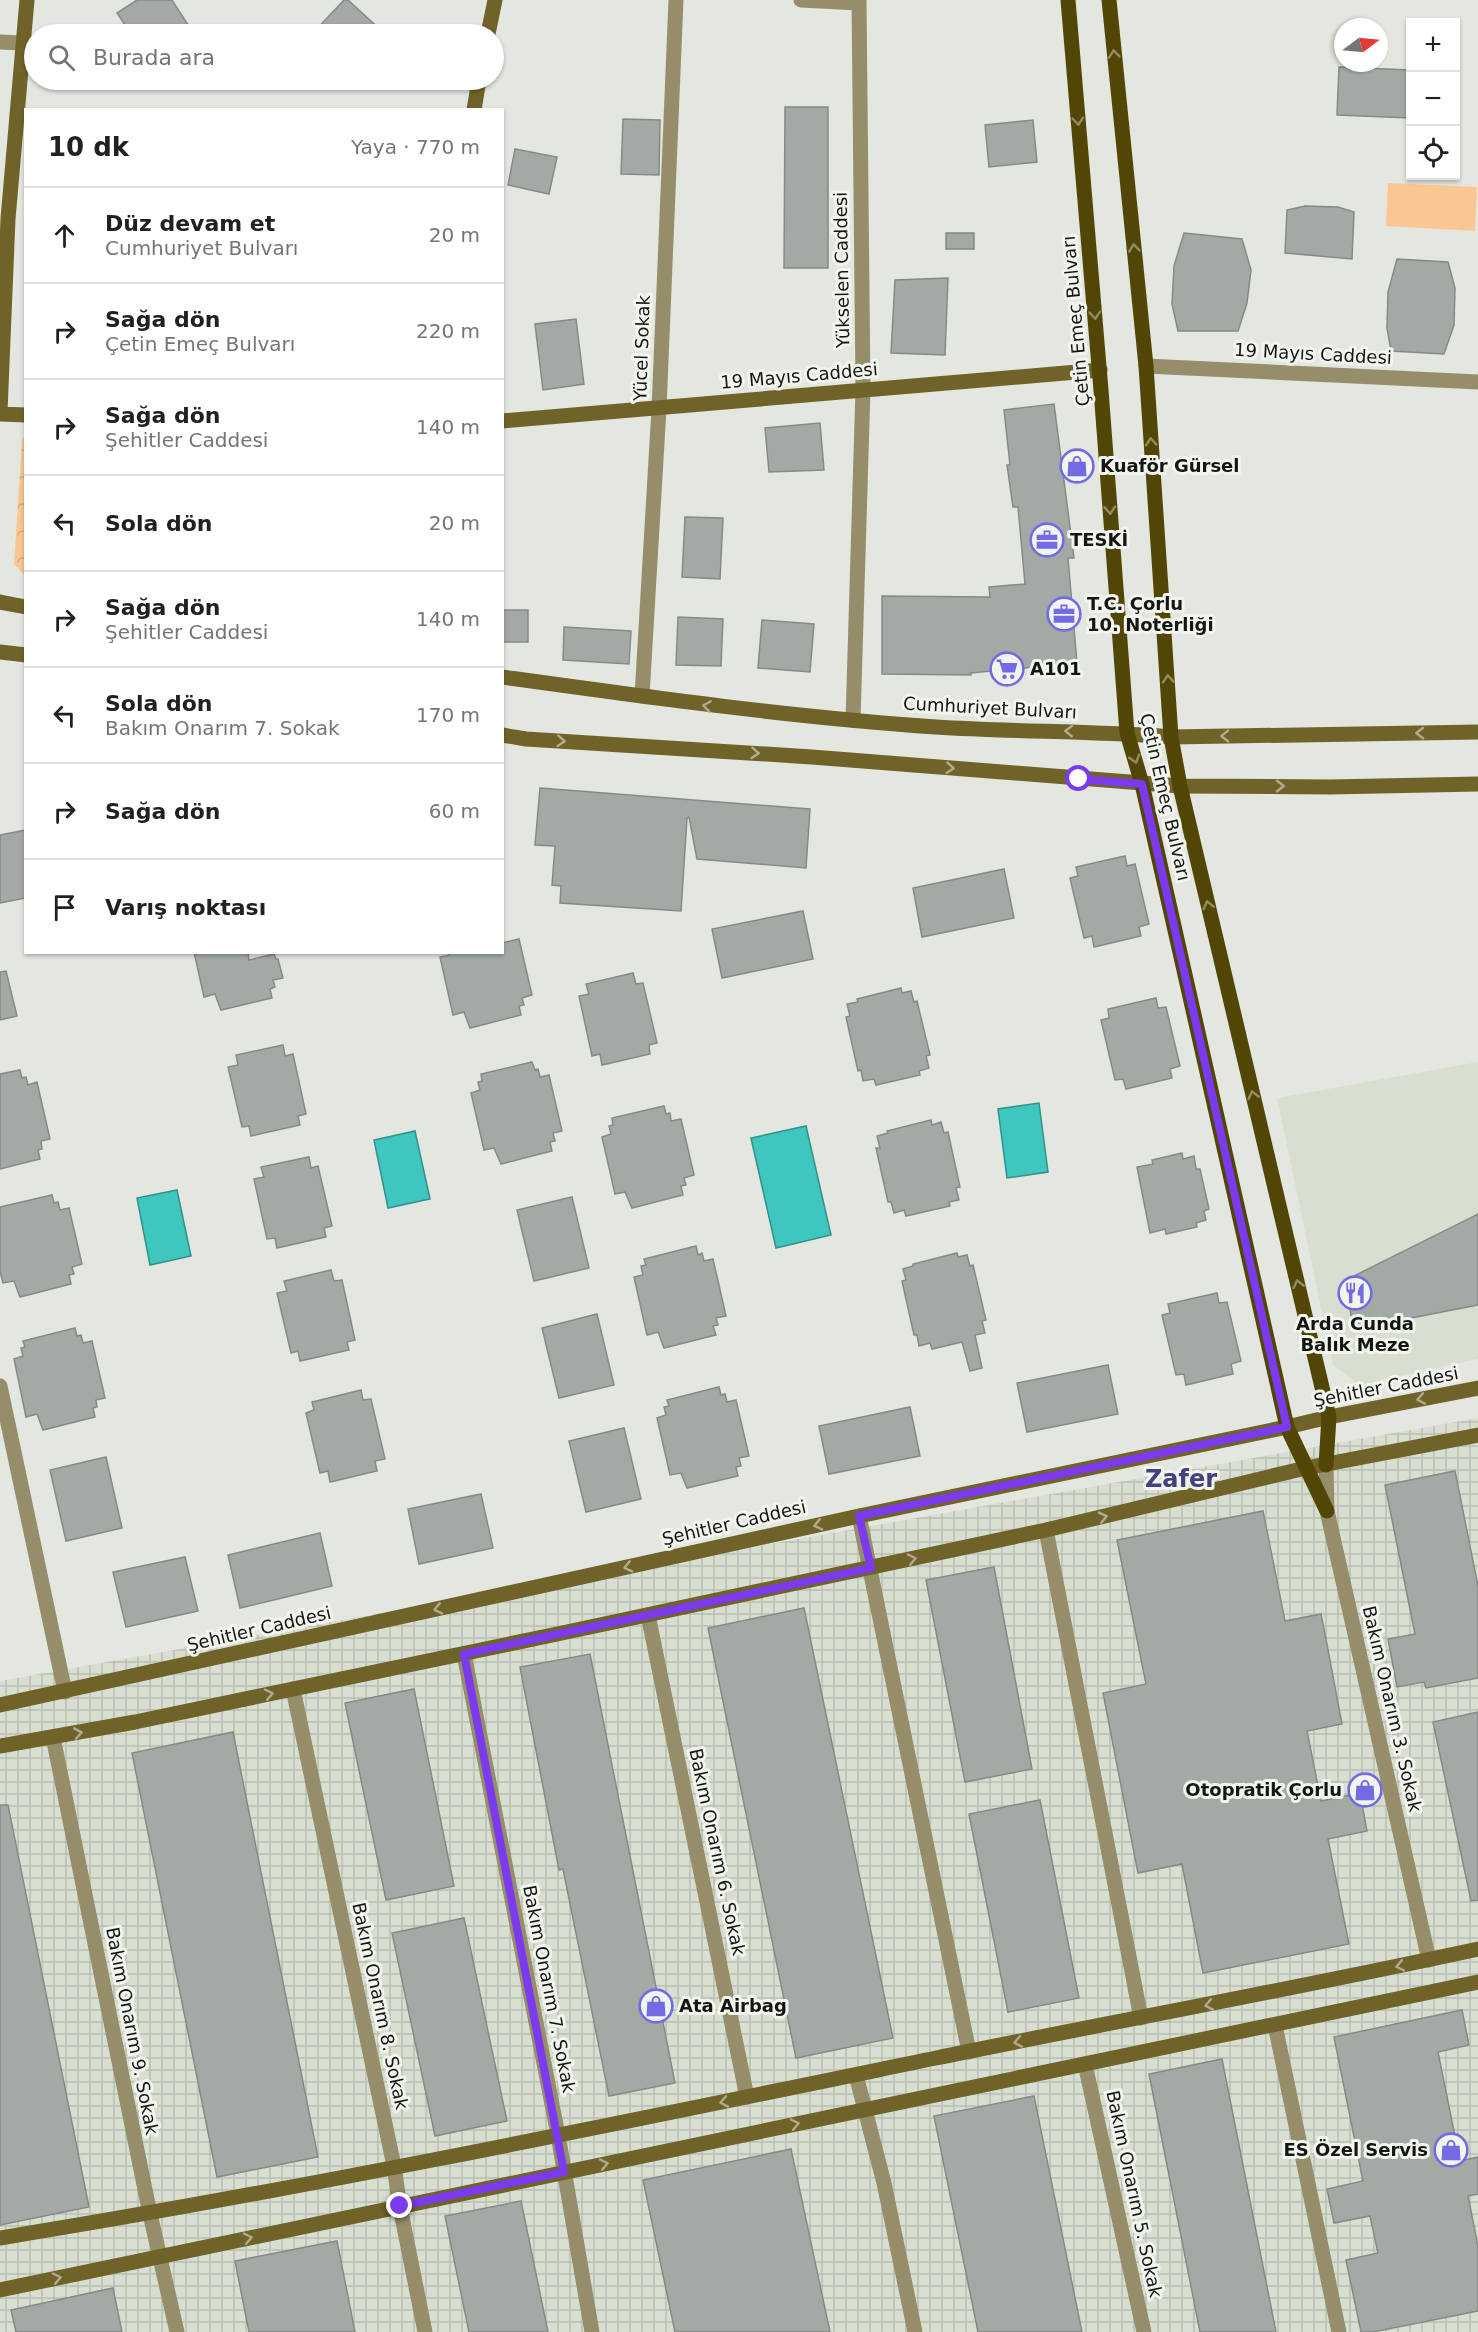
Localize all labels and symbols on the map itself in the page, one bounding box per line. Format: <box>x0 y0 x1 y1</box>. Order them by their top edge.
north arrow <box>1334 18 1388 72</box>
one-way arrow <box>1108 49 1121 59</box>
one-way arrow <box>1071 117 1084 126</box>
street label: Yükselen Caddesi <box>830 192 853 349</box>
street label: Çetin Emeç Bulvarı <box>1058 235 1093 407</box>
one-way arrow <box>1128 243 1141 253</box>
street label: Yücel Sokak <box>629 294 654 402</box>
one-way arrow <box>1088 311 1101 320</box>
street label: 19 Mayıs Caddesi <box>1234 339 1392 368</box>
street label: 19 Mayıs Caddesi <box>719 358 878 393</box>
one-way arrow <box>1145 438 1158 447</box>
shop icon: Kuaför Gürsel <box>1059 448 1095 484</box>
place label: Kuaför Gürsel <box>1100 455 1240 476</box>
one-way arrow <box>1103 505 1116 514</box>
office icon: TESKİ <box>1029 522 1065 558</box>
place label: TESKİ <box>1070 529 1128 550</box>
place label: T.C. Çorlu 10. Noterliği <box>1087 593 1214 635</box>
office icon: T.C. Çorlu 10. Noterliği <box>1046 596 1082 632</box>
supermarket icon: A101 <box>989 651 1025 687</box>
place label: A101 <box>1030 658 1082 679</box>
one-way arrow <box>1161 674 1174 683</box>
street label: Cumhuriyet Bulvarı <box>903 692 1077 723</box>
one-way arrow <box>702 700 711 712</box>
street label: Çetin Emeç Bulvarı <box>1136 711 1195 883</box>
one-way arrow <box>1064 725 1073 738</box>
one-way arrow <box>1415 727 1424 739</box>
one-way arrow <box>1220 730 1229 742</box>
one-way arrow <box>556 734 565 747</box>
one-way arrow <box>751 746 760 759</box>
one-way arrow <box>1128 753 1140 764</box>
one-way arrow <box>945 761 954 774</box>
route start <box>1065 765 1091 791</box>
one-way arrow <box>1276 780 1285 792</box>
one-way arrow <box>1202 900 1215 910</box>
one-way arrow <box>1247 1090 1260 1100</box>
restaurant icon: Arda Cunda Balık Meze <box>1337 1275 1373 1311</box>
one-way arrow <box>1292 1280 1305 1290</box>
place label: Arda Cunda Balık Meze <box>1296 1313 1414 1355</box>
street label: Şehitler Caddesi <box>1312 1362 1460 1411</box>
one-way arrow <box>1416 1392 1426 1405</box>
district label: Zafer <box>1145 1465 1217 1493</box>
street label: Şehitler Caddesi <box>660 1496 808 1549</box>
one-way arrow <box>1098 1511 1108 1524</box>
one-way arrow <box>814 1517 824 1530</box>
one-way arrow <box>907 1553 917 1566</box>
one-way arrow <box>623 1560 633 1573</box>
street label: Şehitler Caddesi <box>185 1602 333 1655</box>
one-way arrow <box>433 1602 443 1615</box>
street label: Bakım Onarım 3. Sokak <box>1358 1604 1427 1815</box>
one-way arrow <box>264 1688 274 1701</box>
one-way arrow <box>74 1727 83 1739</box>
street label: Bakım Onarım 6. Sokak <box>685 1746 750 1958</box>
shop icon: Otopratik Çorlu <box>1347 1772 1383 1808</box>
place label: Otopratik Çorlu <box>1185 1779 1342 1800</box>
street label: Bakım Onarım 7. Sokak <box>519 1883 580 2095</box>
street label: Bakım Onarım 8. Sokak <box>348 1900 413 2112</box>
street label: Bakım Onarım 9. Sokak <box>102 1925 163 2137</box>
one-way arrow <box>1396 1959 1406 1972</box>
shop icon: Ata Airbag <box>638 1988 674 2024</box>
place label: Ata Airbag <box>679 1995 787 2016</box>
one-way arrow <box>1205 1998 1215 2011</box>
one-way arrow <box>1013 2035 1023 2048</box>
street label: Bakım Onarım 5. Sokak <box>1102 2088 1167 2300</box>
one-way arrow <box>719 2094 729 2107</box>
one-way arrow <box>789 2118 799 2131</box>
shop icon: ES Özel Servis <box>1433 2132 1469 2168</box>
place label: ES Özel Servis <box>1283 2139 1428 2160</box>
one-way arrow <box>598 2158 608 2171</box>
route end <box>386 2192 412 2218</box>
one-way arrow <box>243 2232 253 2245</box>
one-way arrow <box>52 2272 62 2285</box>

